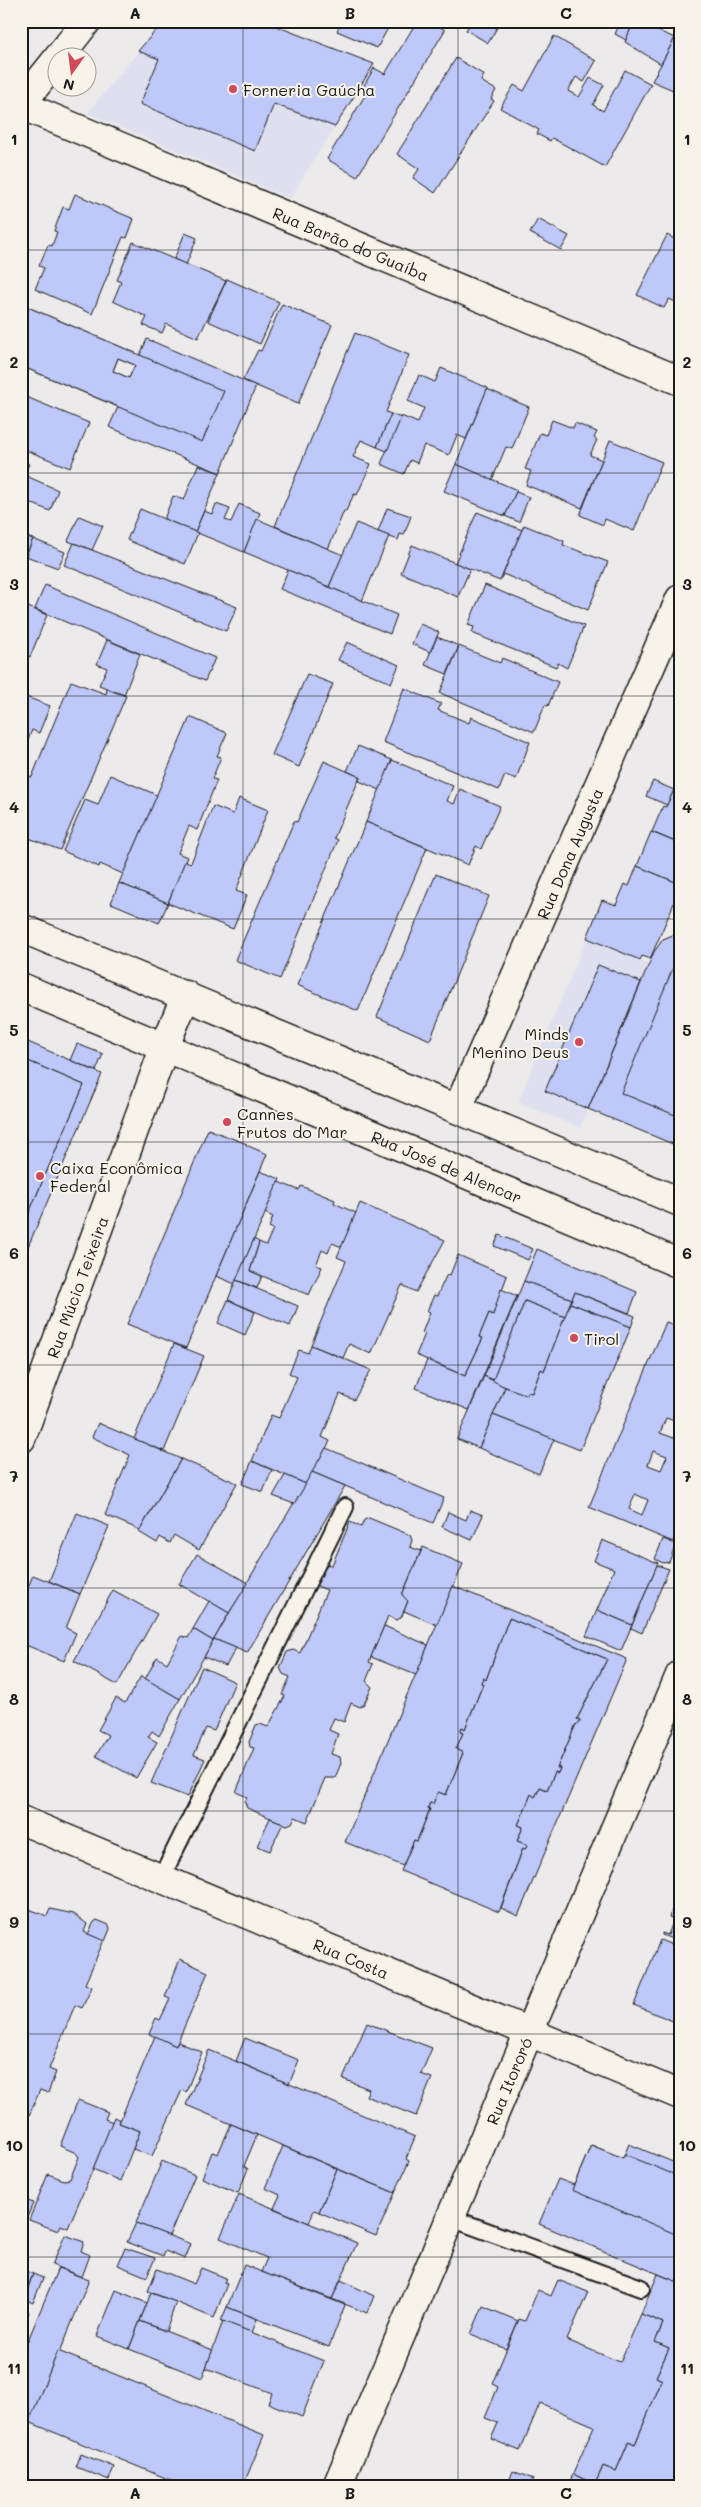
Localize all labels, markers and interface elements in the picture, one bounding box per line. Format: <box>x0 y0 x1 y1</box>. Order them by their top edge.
text: A <box>129 2 141 23</box>
text: B <box>345 2 355 23</box>
text: C <box>560 2 572 23</box>
north arrow <box>48 48 98 98</box>
text: N <box>61 75 76 96</box>
place label: Forneria Gaúcha <box>243 79 375 100</box>
marker: Forneria Gaúcha <box>227 83 239 95</box>
text: 1 <box>10 128 18 149</box>
text: 1 <box>683 128 691 149</box>
street label: Rua Barão do Guaíba <box>270 201 432 285</box>
text: 2 <box>10 351 19 372</box>
text: 2 <box>683 351 692 372</box>
text: 3 <box>9 573 19 594</box>
text: 3 <box>682 573 692 594</box>
street label: Rua Dona Augusta <box>531 784 607 922</box>
text: 4 <box>9 796 19 817</box>
text: 4 <box>682 796 692 817</box>
text: 5 <box>9 1019 19 1040</box>
text: 5 <box>682 1019 692 1040</box>
place label: Minds Menino Deus <box>472 1023 569 1062</box>
marker: Minds Menino Deus <box>573 1036 585 1048</box>
place label: Cannes Frutos do Mar <box>237 1103 348 1142</box>
marker: Cannes Frutos do Mar <box>221 1116 233 1128</box>
street label: Rua José de Alencar <box>368 1125 526 1207</box>
place label: Caixa Econômica Federal <box>50 1157 183 1196</box>
marker: Caixa Econômica Federal <box>34 1170 46 1182</box>
street label: Rua Múcio Teixeira <box>41 1213 112 1361</box>
text: 6 <box>9 1242 19 1263</box>
text: 6 <box>682 1242 692 1263</box>
place label: Tirol <box>584 1328 619 1349</box>
marker: Tirol <box>568 1332 580 1344</box>
text: 7 <box>10 1465 19 1486</box>
text: 7 <box>683 1465 692 1486</box>
text: 8 <box>9 1688 19 1709</box>
text: 8 <box>682 1688 692 1709</box>
text: 9 <box>9 1911 19 1932</box>
text: 9 <box>682 1911 692 1932</box>
street label: Rua Costa <box>310 1933 392 1983</box>
street label: Rua Itororó <box>481 2034 536 2128</box>
text: 10 <box>5 2134 23 2155</box>
text: 10 <box>678 2134 696 2155</box>
text: 11 <box>7 2357 21 2378</box>
text: 11 <box>680 2357 694 2378</box>
text: A <box>129 2482 141 2503</box>
text: B <box>345 2482 355 2503</box>
text: C <box>560 2482 572 2503</box>

